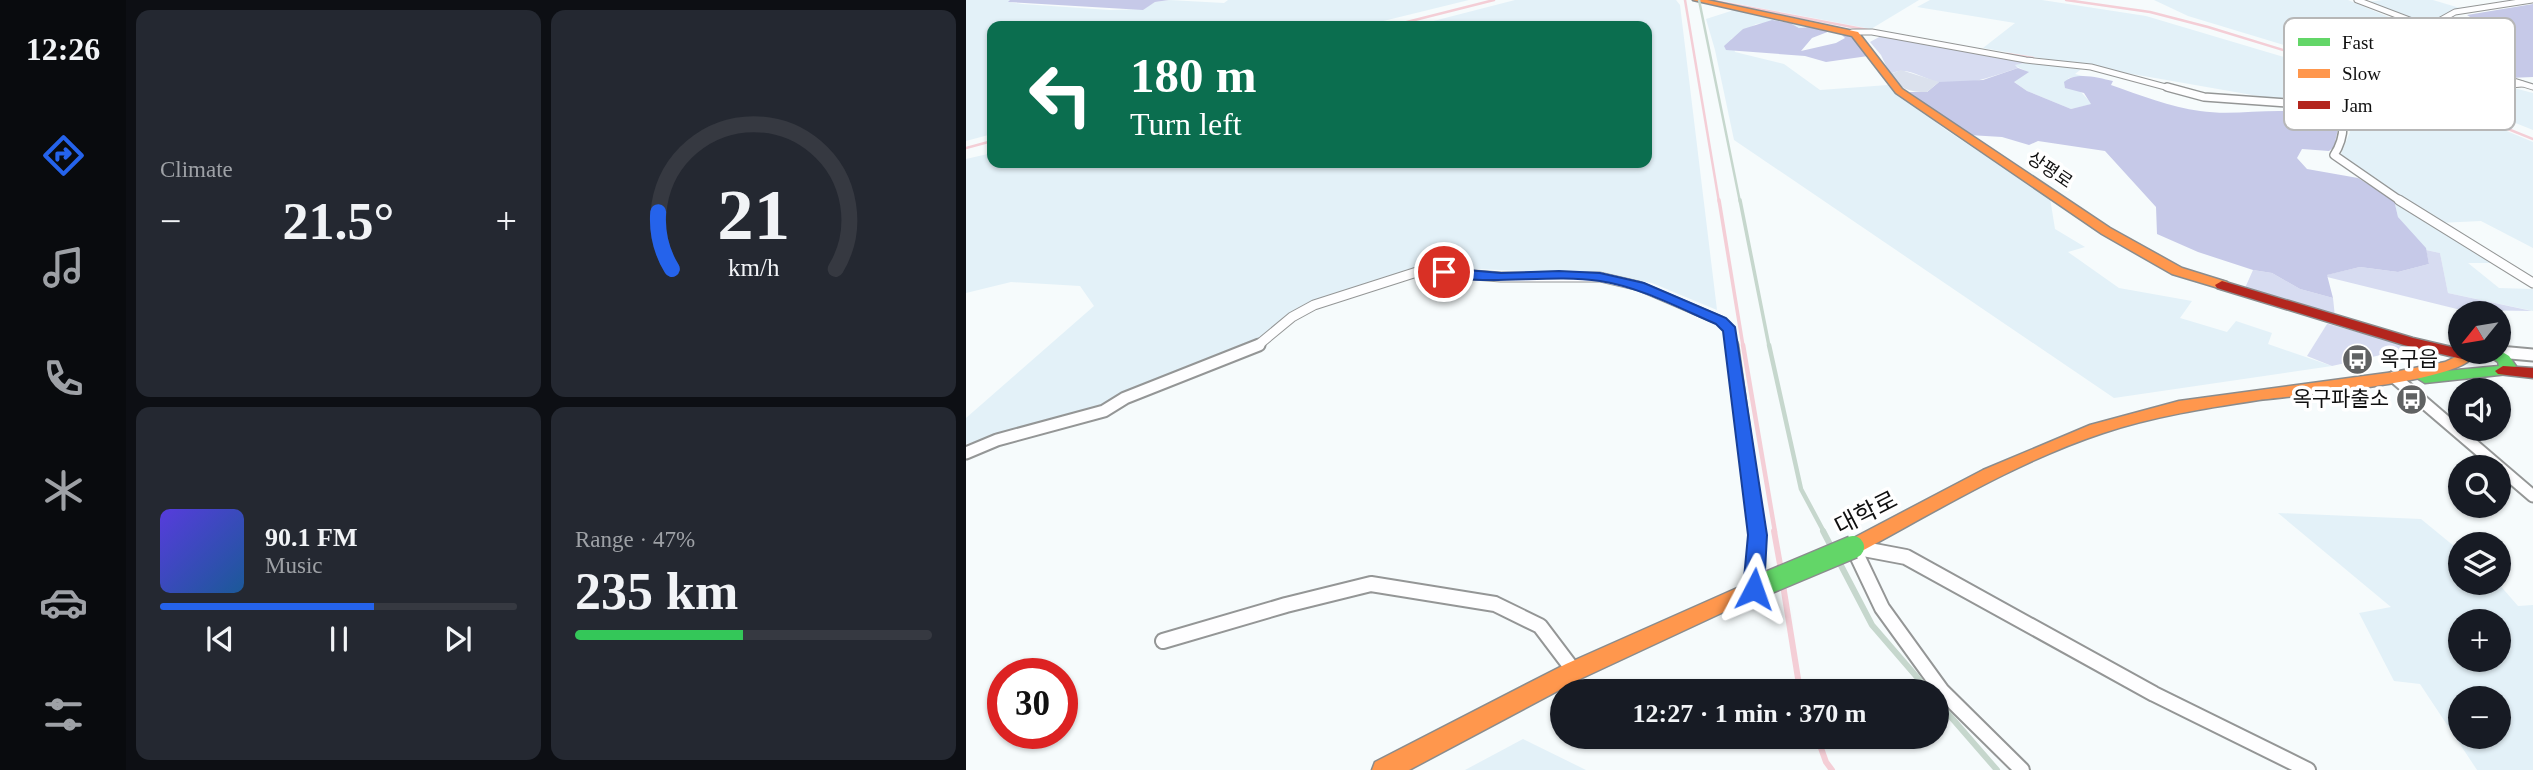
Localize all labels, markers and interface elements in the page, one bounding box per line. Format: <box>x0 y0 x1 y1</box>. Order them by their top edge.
legend <box>2284 18 2515 130</box>
text: 12:26 <box>26 31 100 67</box>
text: Fast <box>2342 32 2374 53</box>
text: 180 m <box>1130 48 1257 103</box>
icon: left <box>1015 49 1106 140</box>
text: Slow <box>2342 63 2381 84</box>
text: Jam <box>2342 95 2373 116</box>
text: Turn left <box>1130 106 1242 142</box>
icon: directions <box>39 131 88 180</box>
street label: 상평로 <box>2024 148 2076 192</box>
text: Climate <box>160 157 233 182</box>
text: 21 <box>717 175 790 256</box>
text: 21.5° <box>283 193 394 250</box>
text: − <box>160 200 181 242</box>
text: + <box>496 200 517 242</box>
pin <box>1414 242 1474 302</box>
icon: music <box>39 243 88 292</box>
icon: arrive <box>1425 253 1463 291</box>
text: km/h <box>728 254 780 281</box>
north arrow <box>2448 301 2511 364</box>
map controls <box>2448 301 2511 749</box>
bus stop icon: 옥구읍 <box>2340 342 2374 376</box>
place label: 옥구읍 <box>2380 347 2438 371</box>
icon: phone <box>39 354 88 403</box>
button: sound <box>2448 378 2511 441</box>
bus stop icon: 옥구파출소 <box>2395 382 2429 416</box>
place label: 옥구파출소 <box>2292 387 2389 411</box>
button: search <box>2448 455 2511 518</box>
icon: climate <box>39 466 88 515</box>
street label: 대학로 <box>1831 486 1901 540</box>
text: 90.1 FM <box>265 523 357 552</box>
text: Range · 47% <box>575 527 695 552</box>
button: layers <box>2448 532 2511 595</box>
position arrow <box>1717 552 1791 626</box>
text: Music <box>265 553 323 578</box>
text: 235 km <box>575 563 738 620</box>
icon: car <box>39 578 88 627</box>
button: + <box>2448 609 2511 672</box>
icon: previous <box>201 620 239 658</box>
icon: pause <box>320 620 358 658</box>
icon: next <box>439 620 477 658</box>
speed limit sign: 30 <box>987 658 1078 749</box>
button: − <box>2448 686 2511 749</box>
icon: filters <box>39 690 88 739</box>
text: 12:27 · 1 min · 370 m <box>1633 699 1867 728</box>

